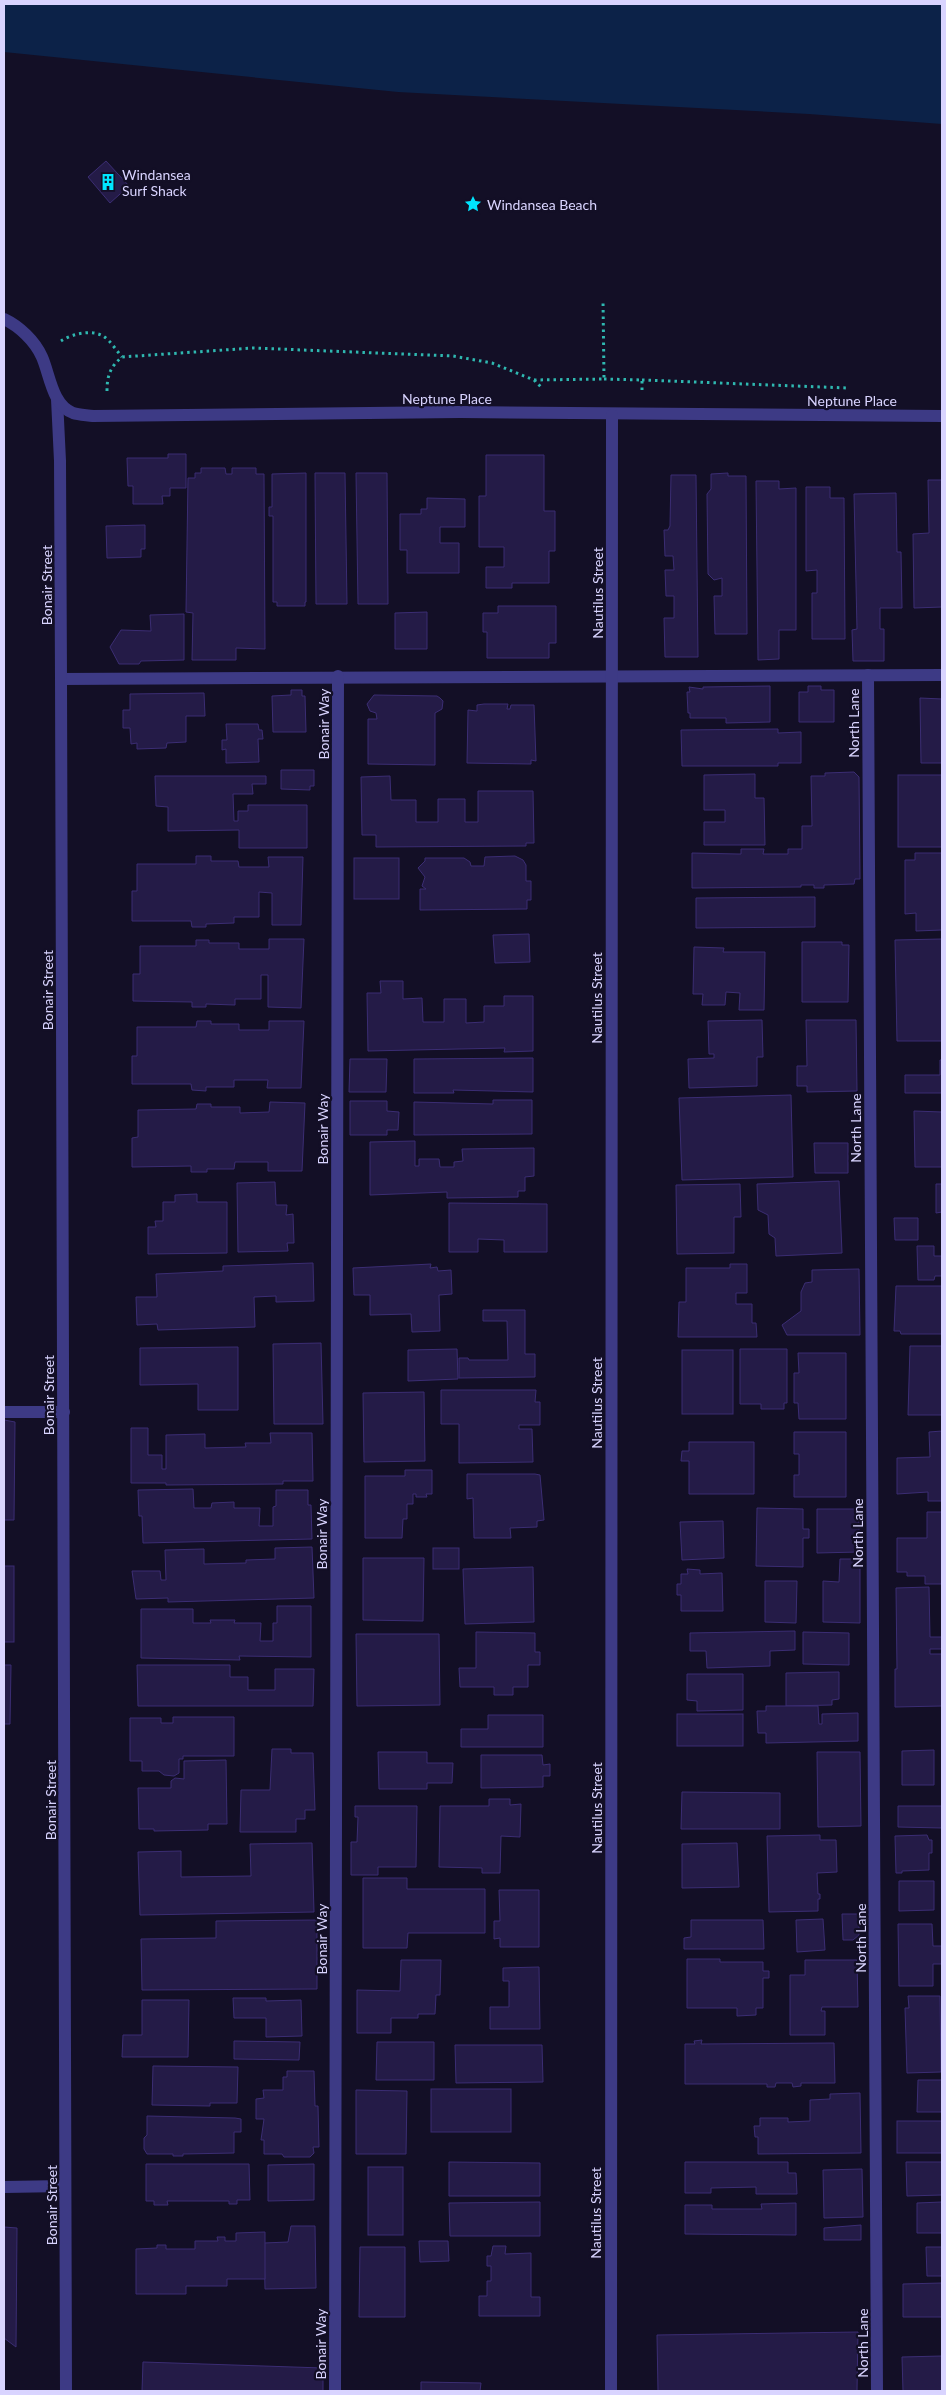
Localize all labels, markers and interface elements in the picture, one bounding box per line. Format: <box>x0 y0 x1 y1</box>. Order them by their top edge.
place label: Windansea Surf Shack <box>122 166 191 199</box>
building icon: Windansea Surf Shack <box>98 172 118 192</box>
place icon: Windansea Beach <box>463 194 483 214</box>
place label: Windansea Beach <box>487 196 597 213</box>
street label: Neptune Place <box>402 390 492 407</box>
street label: Neptune Place <box>807 392 897 409</box>
street label: Bonair Street <box>38 545 55 625</box>
street label: Nautilus Street <box>589 547 606 639</box>
street label: Bonair Way <box>315 688 332 759</box>
street label: North Lane <box>845 688 862 758</box>
street label: Bonair Street <box>39 950 56 1030</box>
street label: Nautilus Street <box>588 952 605 1044</box>
street label: Bonair Way <box>314 1093 331 1164</box>
street label: North Lane <box>847 1093 864 1163</box>
street label: Bonair Street <box>40 1355 57 1435</box>
street label: Nautilus Street <box>588 1357 605 1449</box>
street label: Bonair Way <box>313 1498 330 1569</box>
street label: North Lane <box>849 1498 866 1568</box>
street label: Bonair Street <box>42 1760 59 1840</box>
street label: Nautilus Street <box>588 1762 605 1854</box>
street label: Bonair Way <box>313 1903 330 1974</box>
street label: North Lane <box>852 1903 869 1973</box>
street label: Bonair Street <box>43 2165 60 2245</box>
street label: Nautilus Street <box>587 2167 604 2259</box>
street label: Bonair Way <box>312 2308 329 2379</box>
street label: North Lane <box>854 2308 871 2378</box>

